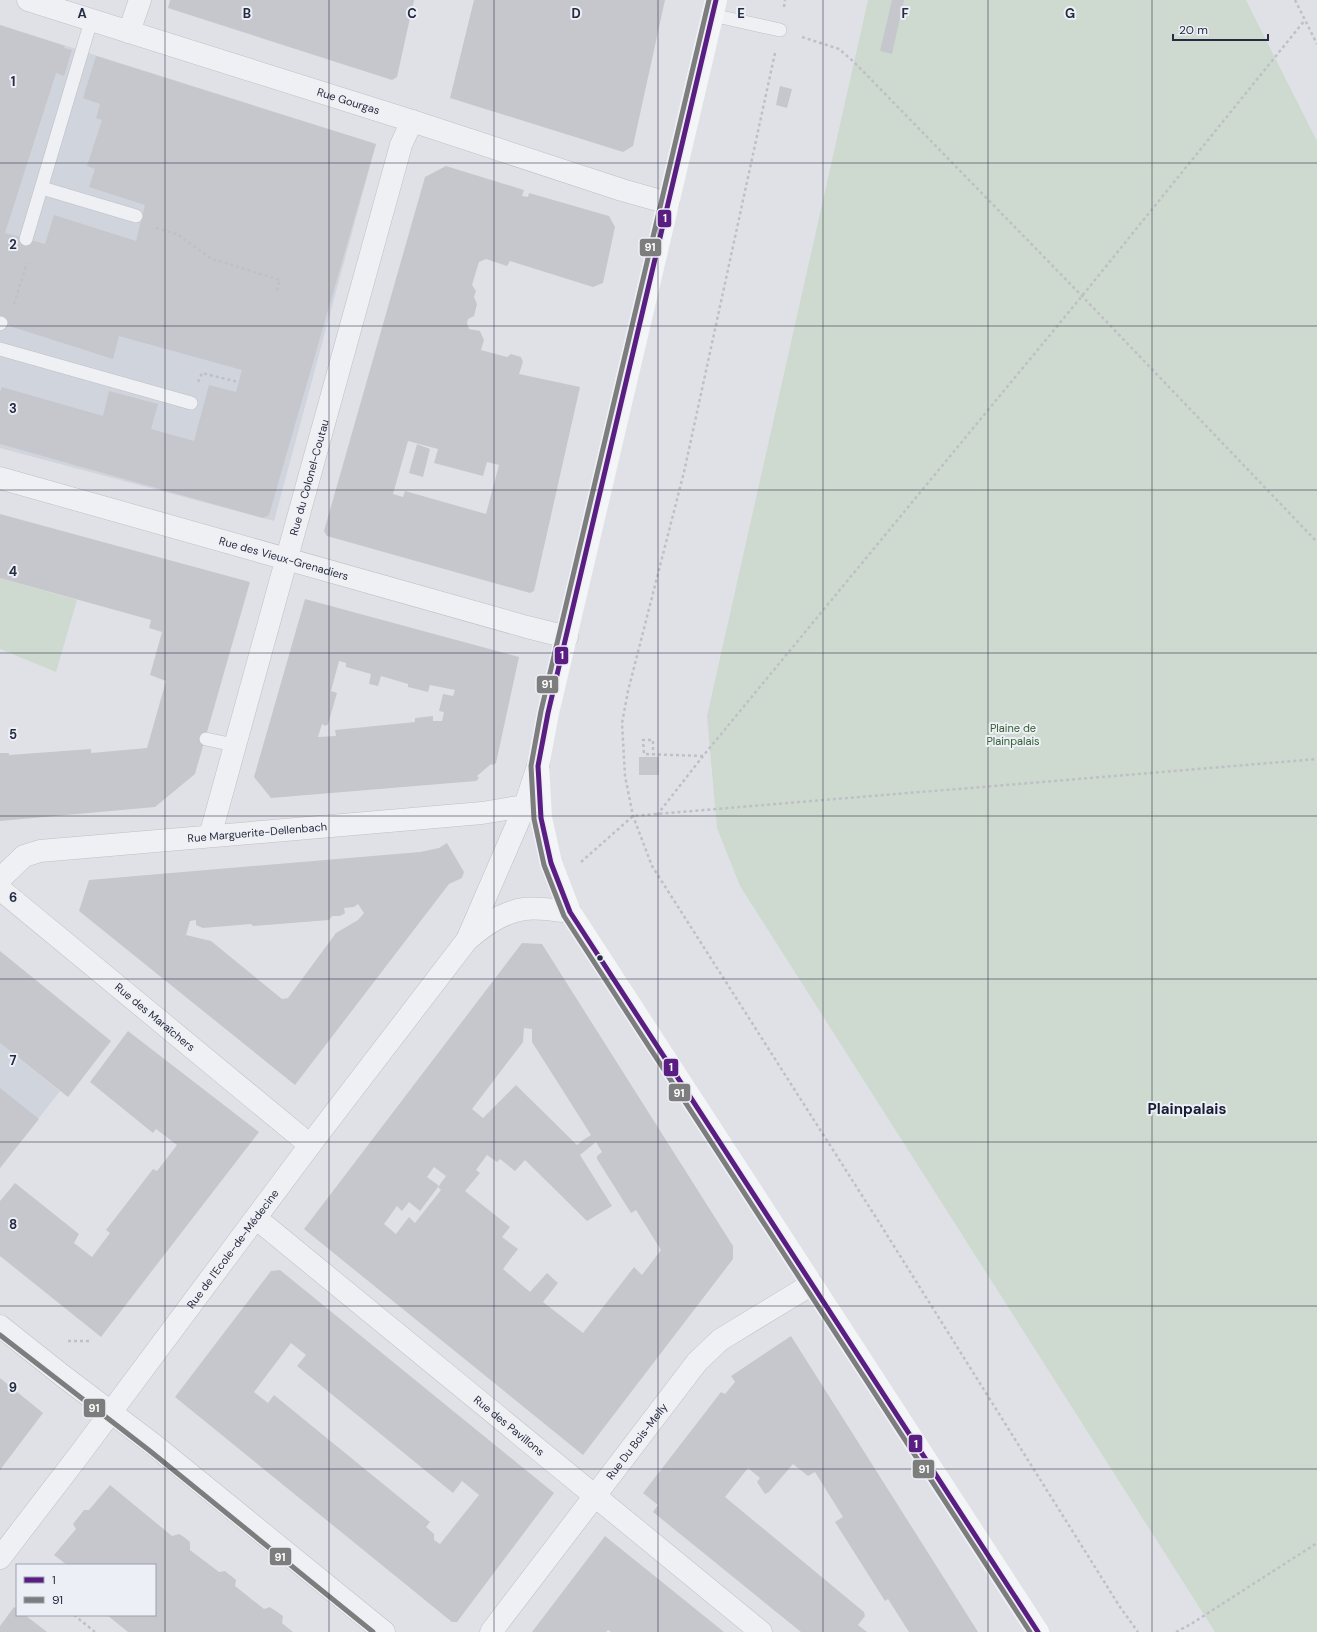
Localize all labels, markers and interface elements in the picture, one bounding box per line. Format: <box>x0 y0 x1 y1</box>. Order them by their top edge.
text: A <box>77 5 87 22</box>
text: B <box>243 5 251 22</box>
text: C <box>407 5 417 22</box>
text: D <box>571 5 581 22</box>
text: E <box>737 5 745 22</box>
text: F <box>901 5 909 22</box>
text: G <box>1065 5 1075 22</box>
scale bar <box>1173 16 1268 42</box>
text: 20 m <box>1179 22 1208 38</box>
text: 1 <box>11 73 15 90</box>
street label: Rue Gourgas <box>315 85 381 117</box>
line badge: 1 <box>657 209 672 228</box>
text: 1 <box>663 211 667 225</box>
text: 2 <box>9 236 17 253</box>
line badge: 91 <box>639 238 662 257</box>
text: 91 <box>645 240 655 254</box>
text: 3 <box>9 400 17 417</box>
street label: Rue du Colonel-Coutau <box>286 418 332 537</box>
street label: Rue des Vieux-Grenadiers <box>218 533 350 583</box>
text: 4 <box>9 563 17 580</box>
line badge: 1 <box>554 646 569 665</box>
text: 1 <box>560 648 564 662</box>
line badge: 91 <box>536 675 559 694</box>
text: 91 <box>542 677 552 691</box>
park label: Plaine de Plainpalais <box>986 721 1040 748</box>
text: 5 <box>9 726 17 743</box>
street label: Rue Marguerite-Dellenbach <box>187 819 327 845</box>
text: 6 <box>9 889 17 906</box>
unlabelled marker <box>595 953 605 963</box>
street label: Rue des Maraîchers <box>112 980 198 1054</box>
text: 7 <box>10 1052 17 1069</box>
line badge: 1 <box>663 1058 679 1077</box>
text: 1 <box>669 1060 673 1074</box>
line badge: 91 <box>668 1083 691 1102</box>
text: 91 <box>674 1086 684 1100</box>
district label: Plainpalais <box>1148 1099 1226 1119</box>
street label: Rue de l'Ecole-de-Médecine <box>184 1186 282 1311</box>
text: 8 <box>9 1216 17 1233</box>
text: 9 <box>9 1379 17 1396</box>
street label: Rue des Pavillons <box>471 1393 547 1459</box>
line badge: 91 <box>83 1398 106 1418</box>
street label: Rue Du Bois-Melly <box>603 1400 670 1482</box>
text: 91 <box>89 1401 99 1415</box>
line badge: 1 <box>908 1434 923 1453</box>
text: 1 <box>914 1437 918 1451</box>
line badge: 91 <box>912 1459 935 1479</box>
text: 91 <box>919 1462 929 1476</box>
line badge: 91 <box>269 1547 292 1566</box>
text: 91 <box>275 1550 285 1564</box>
legend <box>16 1564 156 1616</box>
text: 1 <box>52 1572 56 1588</box>
text: 91 <box>52 1592 63 1608</box>

